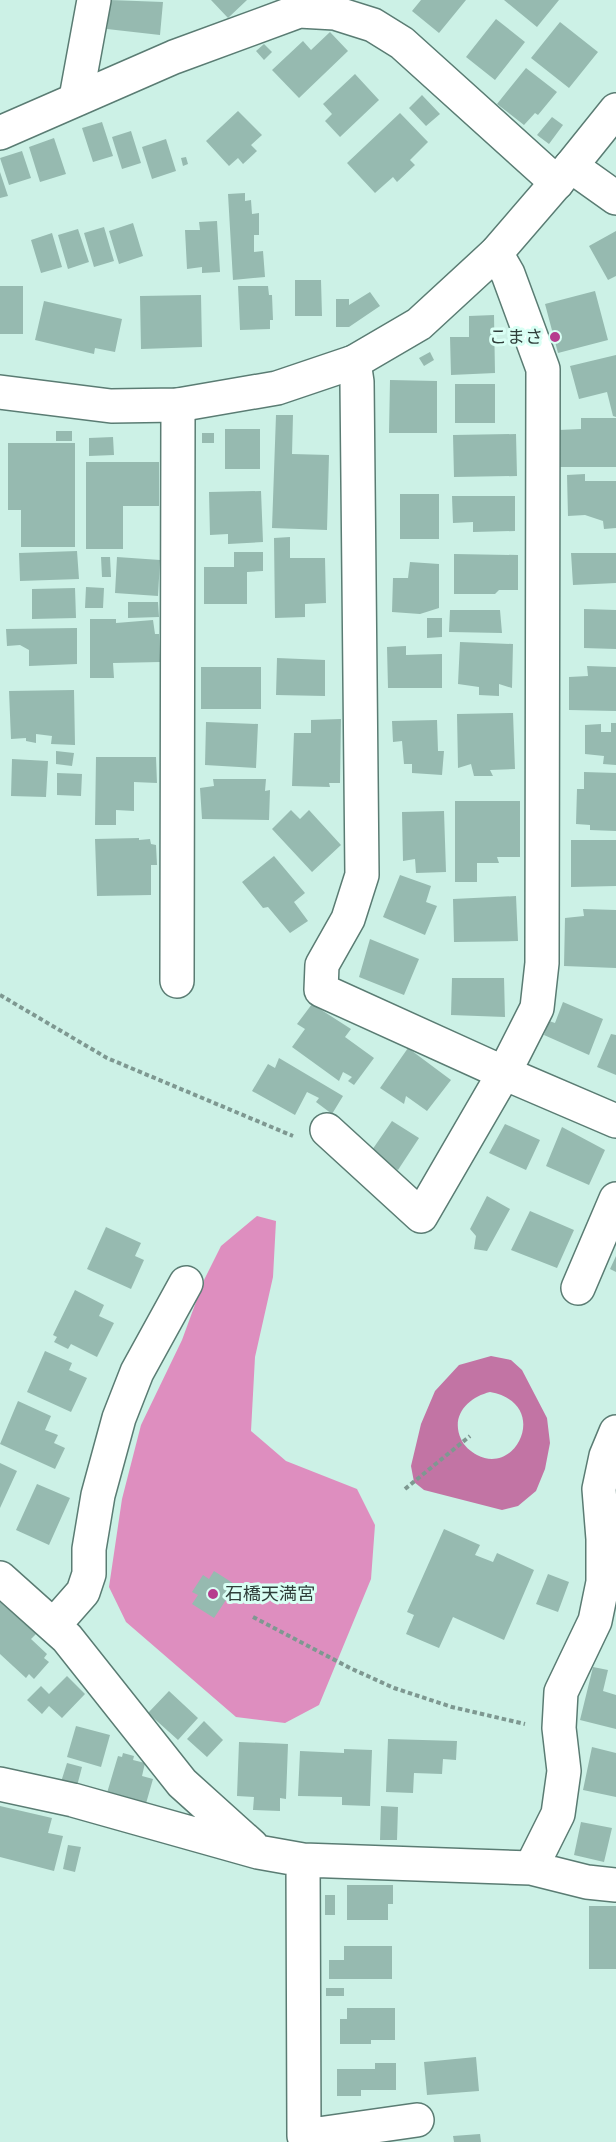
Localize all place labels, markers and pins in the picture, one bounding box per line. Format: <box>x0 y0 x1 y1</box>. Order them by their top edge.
place label: こまさ <box>489 327 543 350</box>
marker: こまさ <box>548 330 562 344</box>
place label: 石橋天満宮 <box>225 1584 315 1607</box>
marker: 石橋天満宮 <box>206 1587 220 1601</box>

